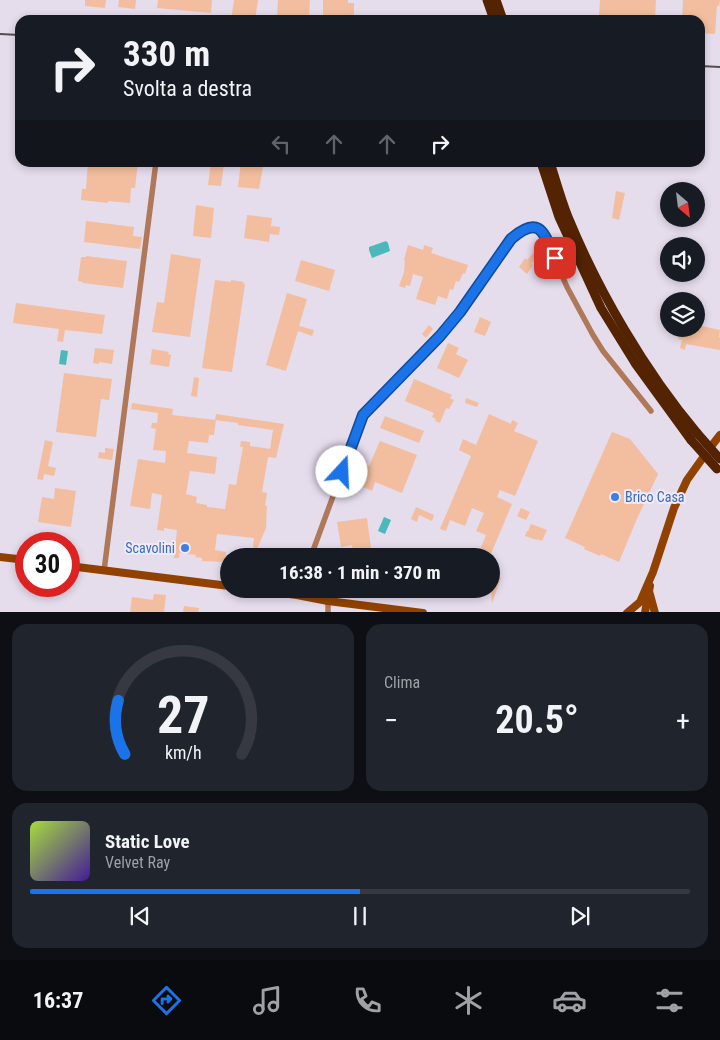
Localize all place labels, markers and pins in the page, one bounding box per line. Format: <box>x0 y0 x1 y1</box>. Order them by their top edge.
pin <box>534 237 576 279</box>
place label: Brico Casa <box>625 489 685 505</box>
marker: Brico Casa <box>609 491 621 503</box>
place label: Scavolini <box>125 540 175 556</box>
marker: Scavolini <box>179 542 191 554</box>

